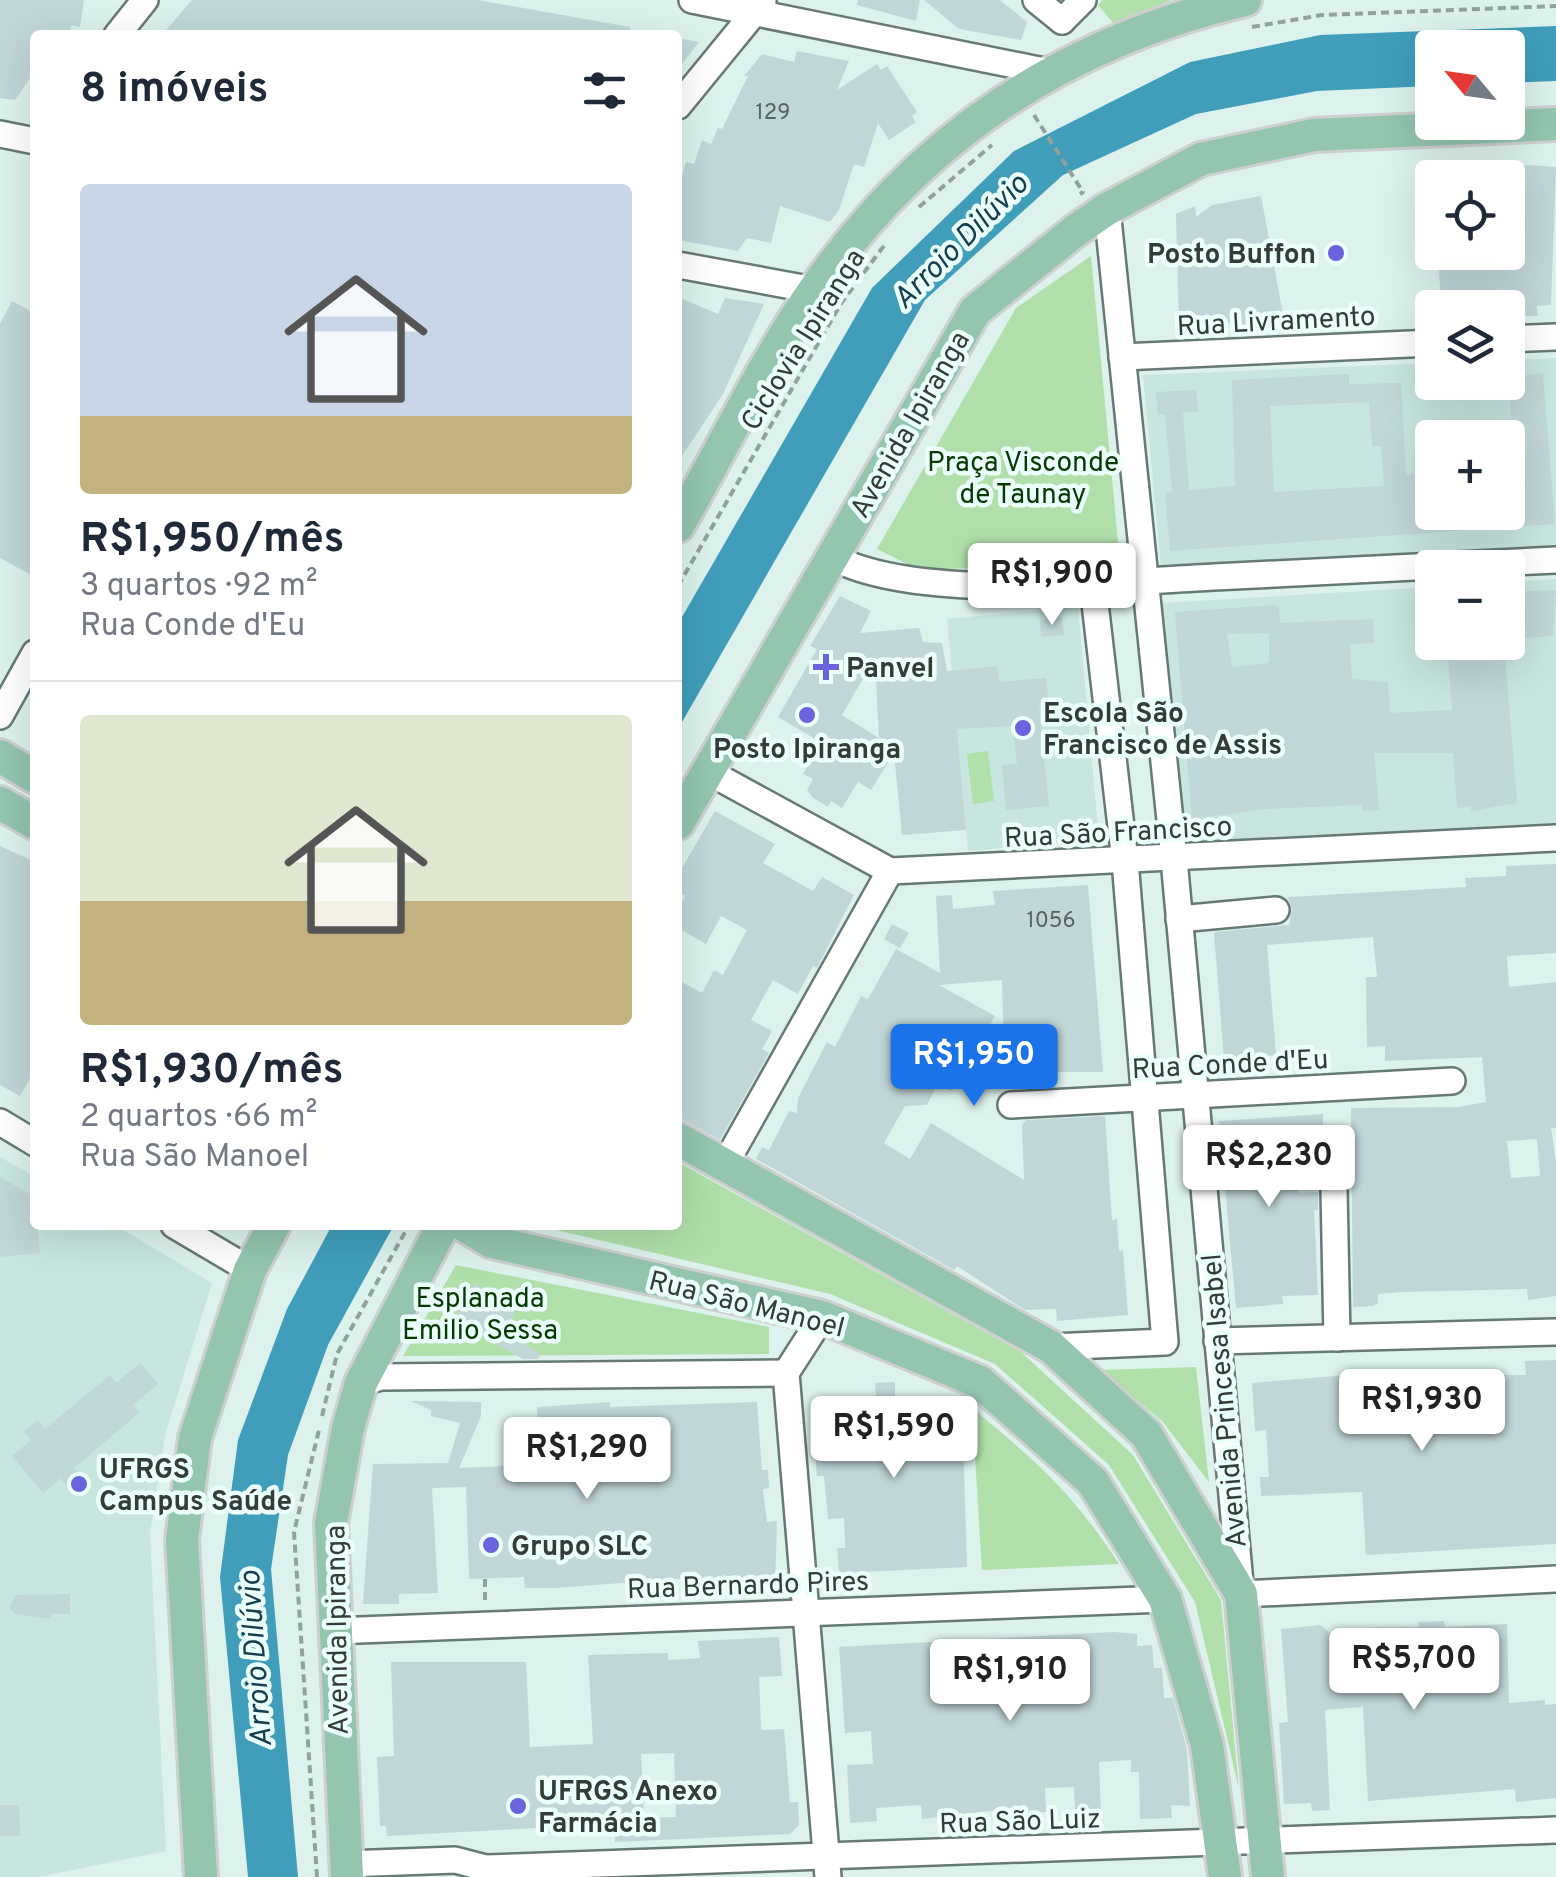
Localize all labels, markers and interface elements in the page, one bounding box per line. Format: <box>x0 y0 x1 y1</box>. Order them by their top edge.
north arrow <box>1415 30 1525 140</box>
map controls <box>1415 30 1525 660</box>
icon: filters <box>577 63 632 118</box>
text: 8 imóveis <box>80 64 268 117</box>
house number: 129 <box>756 100 790 127</box>
button: locate <box>1415 160 1525 270</box>
water label: Arroio Dilúvio <box>886 167 1037 318</box>
place label: Posto Buffon <box>1147 238 1316 274</box>
marker: Posto Buffon <box>1325 242 1347 264</box>
street label: Ciclovia Ipiranga <box>734 243 875 438</box>
icon: home <box>266 249 446 429</box>
button: layers <box>1415 290 1525 400</box>
street label: Rua Livramento <box>1176 300 1376 346</box>
street label: Avenida Ipiranga <box>843 325 980 526</box>
button: + <box>1415 420 1525 530</box>
park label: Praça Visconde de Taunay <box>927 446 1119 514</box>
text: R$1,950/mês <box>80 514 344 567</box>
pin: R$1,900 <box>960 543 1144 628</box>
button: − <box>1415 550 1525 660</box>
text: R$1,900 <box>990 555 1114 595</box>
text: 3 quartos · 92 m² <box>80 567 317 607</box>
text: Rua Conde d'Eu <box>80 607 305 647</box>
place label: Panvel <box>846 652 934 688</box>
marker: Panvel <box>815 656 837 678</box>
place label: Escola São Francisco de Assis <box>1043 697 1282 765</box>
marker: Posto Ipiranga <box>796 704 818 726</box>
marker: Escola São Francisco de Assis <box>1012 717 1034 739</box>
place label: Posto Ipiranga <box>713 733 901 769</box>
icon: home <box>266 780 446 960</box>
street label: Rua São Francisco <box>1003 810 1233 858</box>
house number: 1056 <box>1026 908 1076 935</box>
pin: R$1,950 <box>882 1024 1066 1109</box>
text: R$1,950 <box>913 1036 1035 1076</box>
street label: Rua Conde d'Eu <box>1131 1043 1329 1089</box>
text: R$1,930/mês <box>80 1045 343 1098</box>
text: 2 quartos · 66 m² <box>80 1098 317 1138</box>
pin: R$2,230 <box>1177 1125 1361 1210</box>
text: R$2,230 <box>1205 1137 1333 1177</box>
text: Rua São Manoel <box>80 1138 309 1178</box>
street label: Avenida Princesa Isabel <box>1195 1252 1257 1549</box>
street label: Rua São Manoel <box>645 1264 848 1348</box>
park label: Esplanada Emilio Sessa <box>402 1282 558 1350</box>
pin: R$1,930 <box>1330 1369 1514 1454</box>
text: R$1,930 <box>1361 1381 1483 1421</box>
pin: R$1,590 <box>802 1396 986 1481</box>
text: R$1,590 <box>833 1408 955 1448</box>
pin: R$1,290 <box>495 1417 679 1502</box>
text: R$1,290 <box>526 1429 648 1469</box>
place label: UFRGS Campus Saúde <box>99 1453 292 1521</box>
marker: UFRGS Campus Saúde <box>68 1473 90 1495</box>
street label: Avenida Ipiranga <box>319 1525 359 1735</box>
place label: Grupo SLC <box>511 1530 648 1566</box>
marker: Grupo SLC <box>480 1534 502 1556</box>
street label: Rua Bernardo Pires <box>626 1565 870 1609</box>
water label: Arroio Dilúvio <box>233 1569 282 1748</box>
pin: R$5,700 <box>1322 1628 1506 1713</box>
pin: R$1,910 <box>918 1639 1102 1724</box>
text: R$5,700 <box>1351 1640 1477 1680</box>
text: R$1,910 <box>952 1651 1068 1691</box>
place label: UFRGS Anexo Farmácia <box>538 1775 718 1843</box>
marker: UFRGS Anexo Farmácia <box>507 1795 529 1817</box>
street label: Rua São Luiz <box>939 1802 1102 1844</box>

